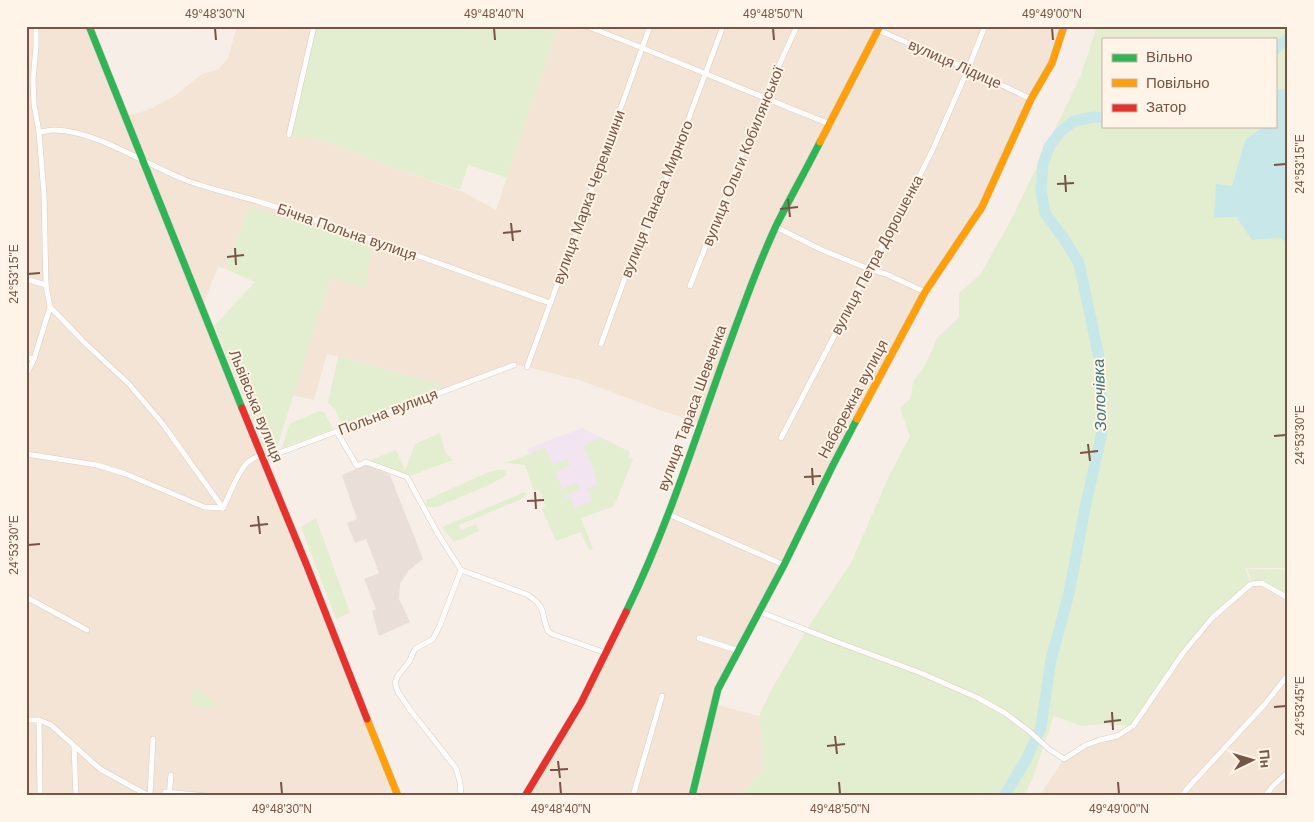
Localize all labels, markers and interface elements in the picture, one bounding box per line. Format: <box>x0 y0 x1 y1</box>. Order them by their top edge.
text: 49°48'30"N <box>185 7 245 21</box>
text: 49°48'40"N <box>464 7 524 21</box>
text: 49°48'50"N <box>743 7 803 21</box>
text: 49°49'00"N <box>1022 7 1082 21</box>
street label: вулиця Лідице <box>906 35 1004 92</box>
legend <box>1102 38 1276 128</box>
text: Вільно <box>1146 48 1193 65</box>
street label: вулиця Ольги Кобилянської <box>699 63 787 248</box>
text: Повільно <box>1146 74 1210 91</box>
text: Затор <box>1146 98 1186 115</box>
street label: вулиця Марка Черемшини <box>549 107 628 286</box>
street label: вулиця Панаса Мирного <box>617 118 696 280</box>
text: 24°53'15"E <box>1293 134 1307 194</box>
street label: вулиця Петра Дорошенка <box>827 171 926 338</box>
street label: Бічна Польна вулиця <box>275 200 419 263</box>
text: 24°53'15"E <box>7 244 21 304</box>
street label: вулиця Тараса Шевченка <box>654 322 730 493</box>
street label: Набережна вулиця <box>814 337 891 461</box>
street label: Львівська вулиця <box>226 347 287 465</box>
water label: Золочівка <box>1090 359 1109 431</box>
street label: Польна вулиця <box>336 385 440 438</box>
text: 24°53'30"E <box>1293 405 1307 465</box>
text: 24°53'30"E <box>7 515 21 575</box>
text: 24°53'45"E <box>1293 676 1307 736</box>
north arrow <box>1226 734 1276 784</box>
text: Пн <box>1256 749 1274 769</box>
text: 49°48'30"N <box>252 802 312 816</box>
text: 49°48'40"N <box>531 802 591 816</box>
text: 49°48'50"N <box>810 802 870 816</box>
text: 49°49'00"N <box>1089 802 1149 816</box>

